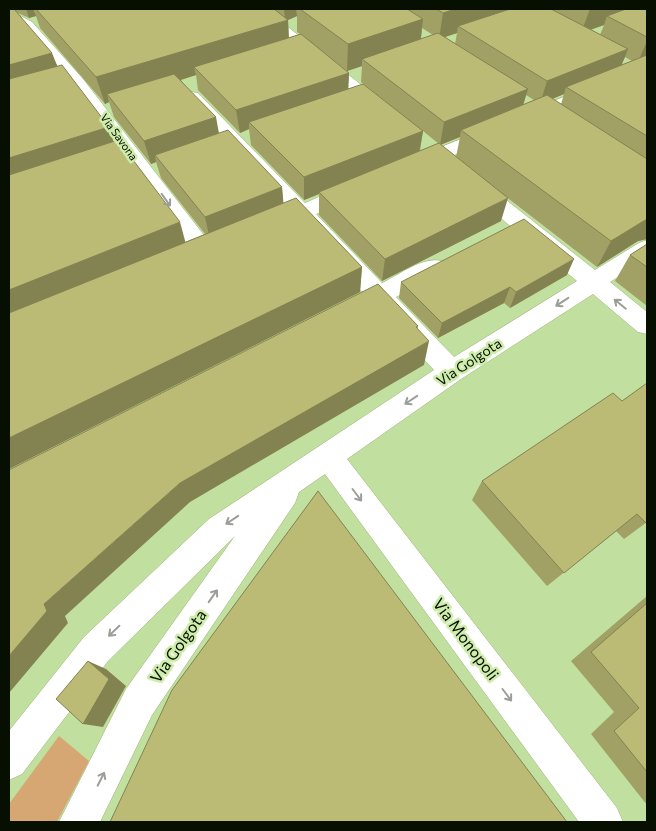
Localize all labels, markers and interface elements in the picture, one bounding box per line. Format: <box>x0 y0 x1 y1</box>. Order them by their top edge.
street label: Via Savona <box>98 111 141 163</box>
one-way arrow <box>161 193 171 207</box>
one-way arrow <box>555 297 569 307</box>
one-way arrow <box>614 298 627 309</box>
street label: Via Golgota <box>433 334 504 389</box>
one-way arrow <box>404 395 418 405</box>
one-way arrow <box>352 488 363 501</box>
one-way arrow <box>226 515 240 525</box>
one-way arrow <box>208 589 218 603</box>
street label: Via Monopoli <box>430 594 503 683</box>
street label: Via Golgota <box>145 606 210 686</box>
one-way arrow <box>108 625 120 637</box>
one-way arrow <box>502 688 513 701</box>
one-way arrow <box>96 771 106 786</box>

